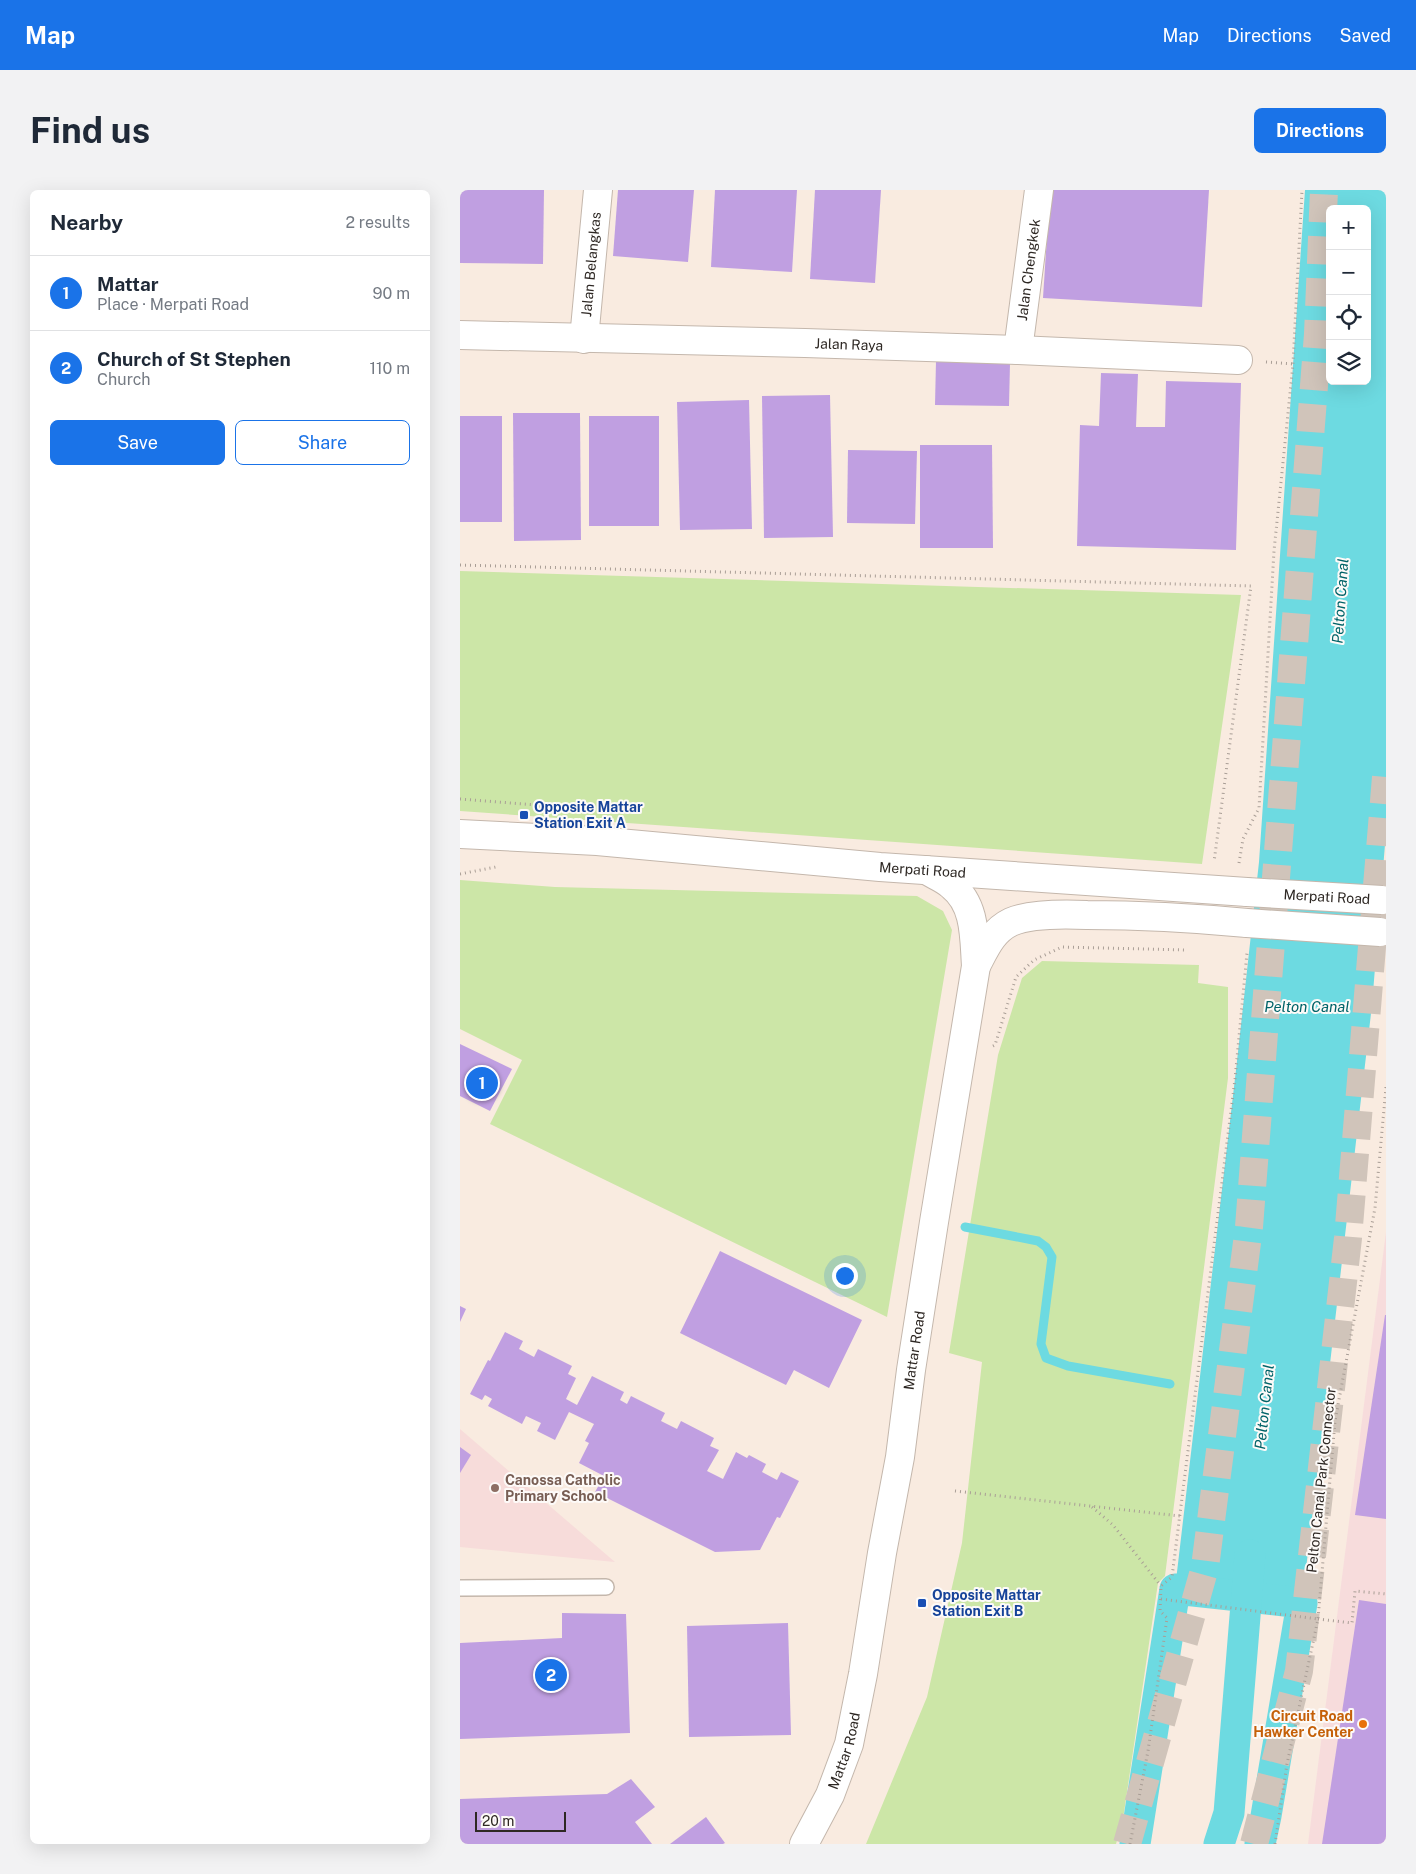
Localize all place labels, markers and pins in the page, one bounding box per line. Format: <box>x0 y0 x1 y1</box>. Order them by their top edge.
place label: Opposite Mattar Station Exit A <box>534 799 643 831</box>
marker: Opposite Mattar Station Exit A <box>518 809 530 821</box>
pin: 1 <box>466 1064 498 1102</box>
place label: Canossa Catholic Primary School <box>505 1472 621 1504</box>
marker: Canossa Catholic Primary School <box>489 1482 501 1494</box>
place label: Opposite Mattar Station Exit B <box>932 1587 1041 1619</box>
marker: Opposite Mattar Station Exit B <box>916 1597 928 1609</box>
pin: 2 <box>535 1656 567 1694</box>
place label: Circuit Road Hawker Center <box>1253 1708 1353 1740</box>
marker: Circuit Road Hawker Center <box>1357 1718 1369 1730</box>

